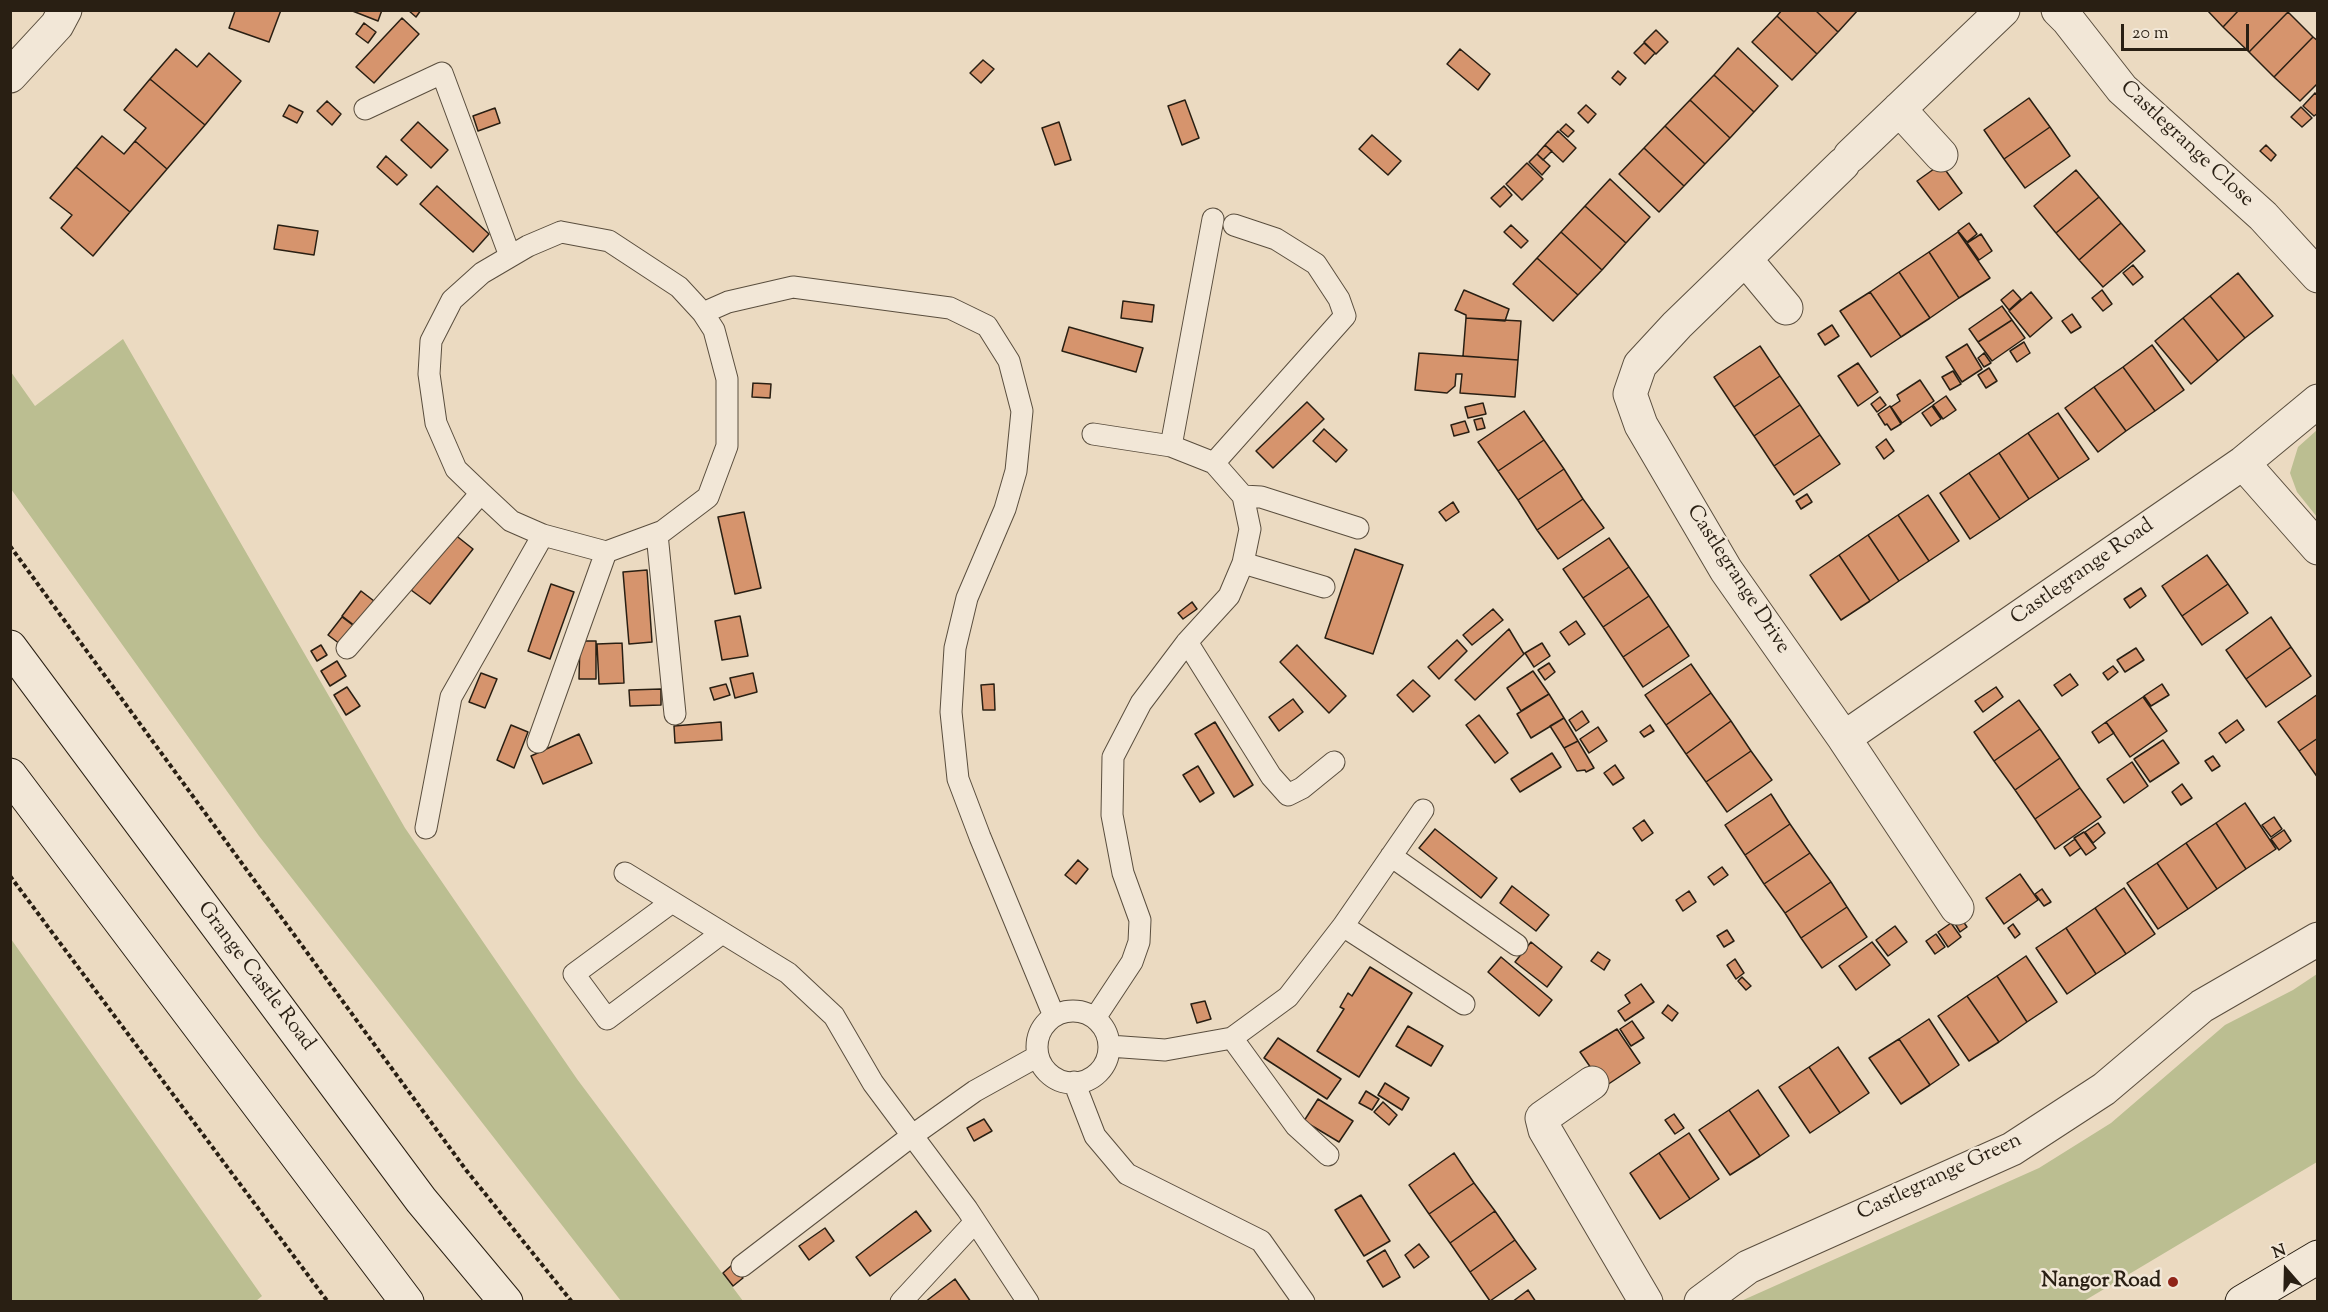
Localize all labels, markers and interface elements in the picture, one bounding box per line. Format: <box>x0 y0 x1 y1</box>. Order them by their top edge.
scale bar <box>2124 12 2252 50</box>
text: 20 m <box>2132 21 2169 47</box>
street label: Castlegrange Close <box>2114 77 2258 213</box>
street label: Castlegrange Drive <box>1680 501 1794 659</box>
street label: Castlegrange Road <box>2007 514 2159 632</box>
street label: Grange Castle Road <box>191 897 319 1057</box>
street label: Castlegrange Green <box>1854 1129 2026 1227</box>
north arrow <box>2256 1240 2316 1300</box>
text: N <box>2270 1240 2290 1266</box>
place label: Nangor Road <box>2041 1269 2161 1295</box>
marker: Nangor Road <box>2166 1275 2180 1289</box>

